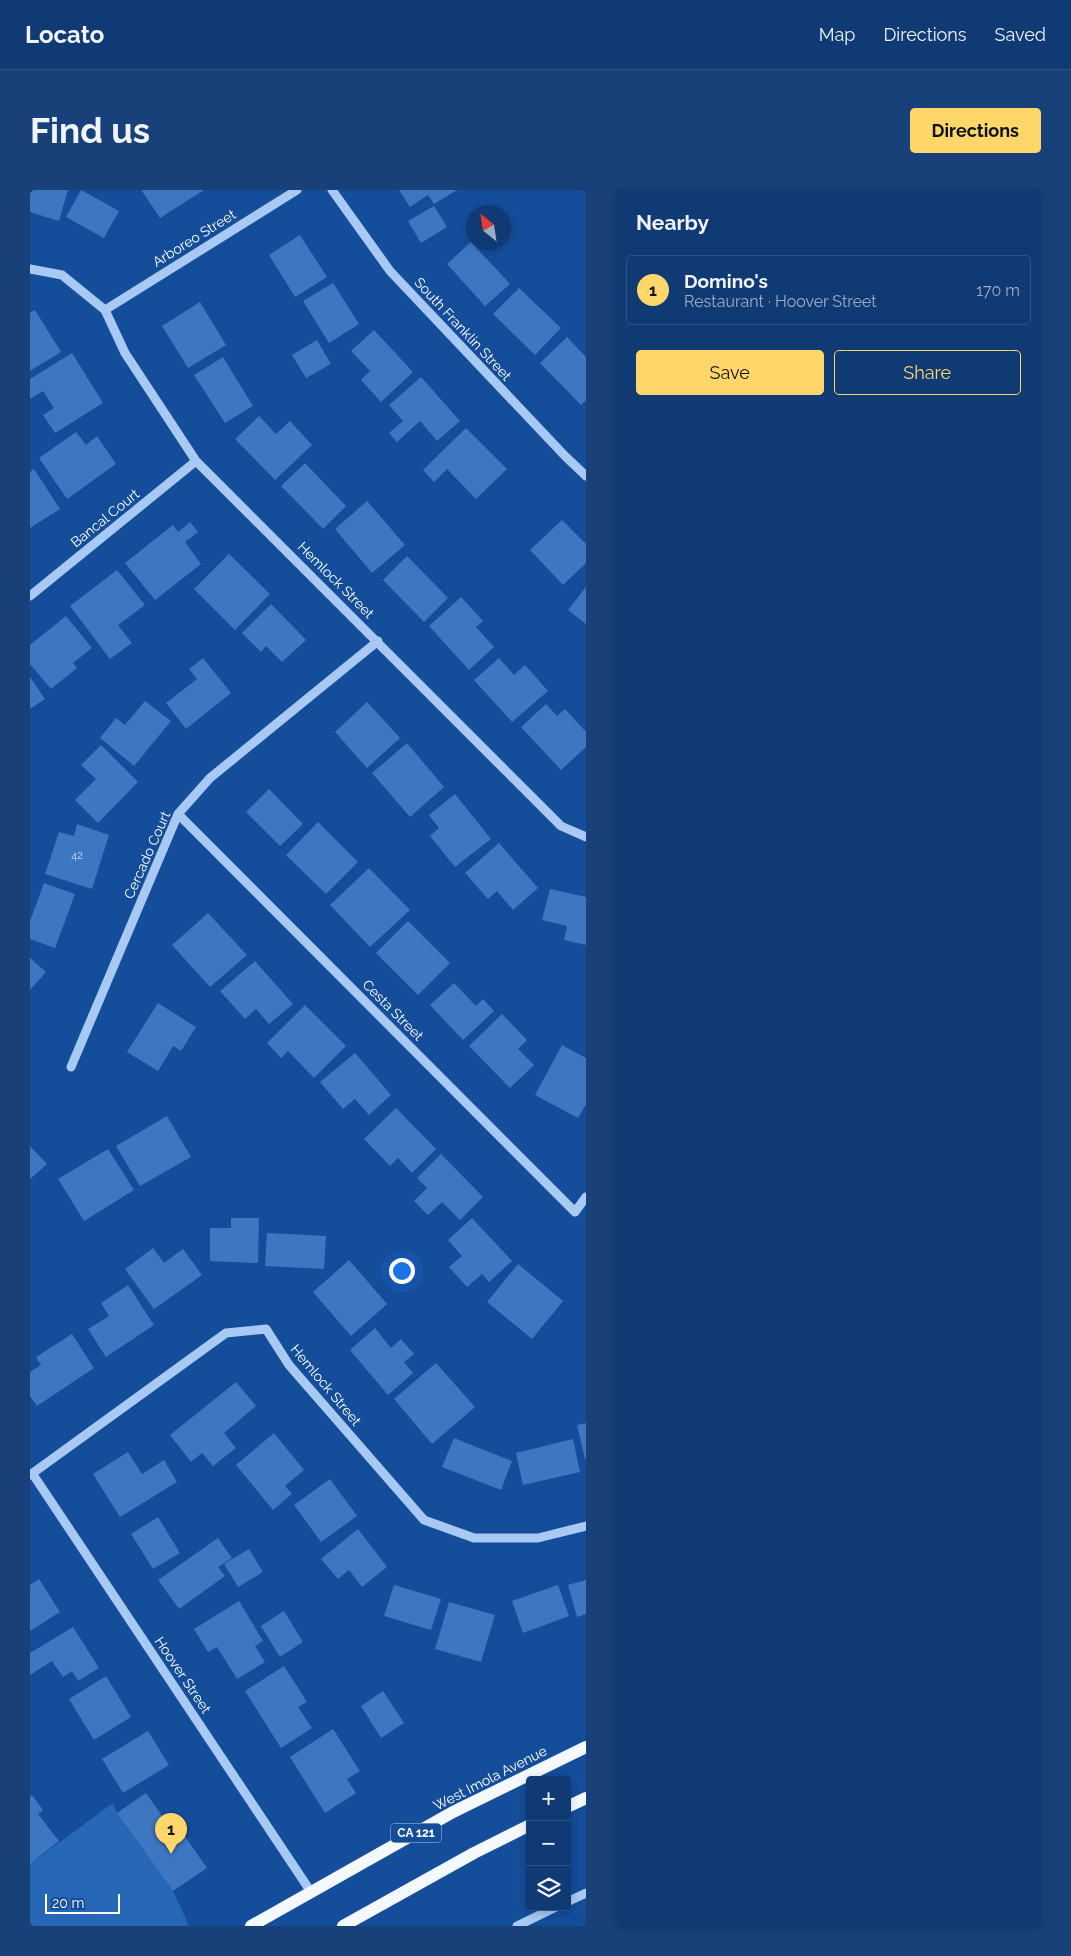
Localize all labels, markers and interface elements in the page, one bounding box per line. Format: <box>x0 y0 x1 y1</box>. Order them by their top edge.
text: Locato <box>25 20 104 49</box>
text: Map <box>819 24 855 45</box>
text: Directions <box>883 24 967 45</box>
text: Saved <box>995 24 1046 45</box>
button: Directions <box>910 108 1041 153</box>
text: Find us <box>30 110 150 151</box>
north arrow <box>466 205 511 250</box>
street label: Arboreo Street <box>149 206 239 270</box>
text: Nearby <box>636 210 709 235</box>
text: Domino's <box>684 270 768 292</box>
street label: South Franklin Street <box>411 274 515 384</box>
text: 1 <box>649 281 657 300</box>
text: 170 m <box>976 281 1020 300</box>
text: Restaurant · Hoover Street <box>684 292 877 311</box>
button: Save <box>636 350 824 395</box>
button: Share <box>834 350 1021 395</box>
street label: Bancal Court <box>68 485 143 550</box>
street label: Hemlock Street <box>295 539 378 622</box>
street label: Cercado Court <box>121 808 174 901</box>
house number: 42 <box>71 849 83 862</box>
street label: Cesta Street <box>359 976 427 1044</box>
your location <box>389 1258 415 1284</box>
street label: Hemlock Street <box>287 1341 365 1429</box>
street label: Hoover Street <box>151 1634 215 1717</box>
street label: West Imola Avenue <box>431 1742 549 1814</box>
map controls <box>526 1776 571 1911</box>
button: + <box>526 1776 571 1821</box>
pin: 1 <box>155 1813 187 1854</box>
button: − <box>526 1821 571 1866</box>
road number: CA 121 <box>391 1824 441 1842</box>
button: layers <box>526 1866 571 1911</box>
scale bar <box>45 1891 120 1914</box>
text: 20 m <box>52 1895 84 1911</box>

